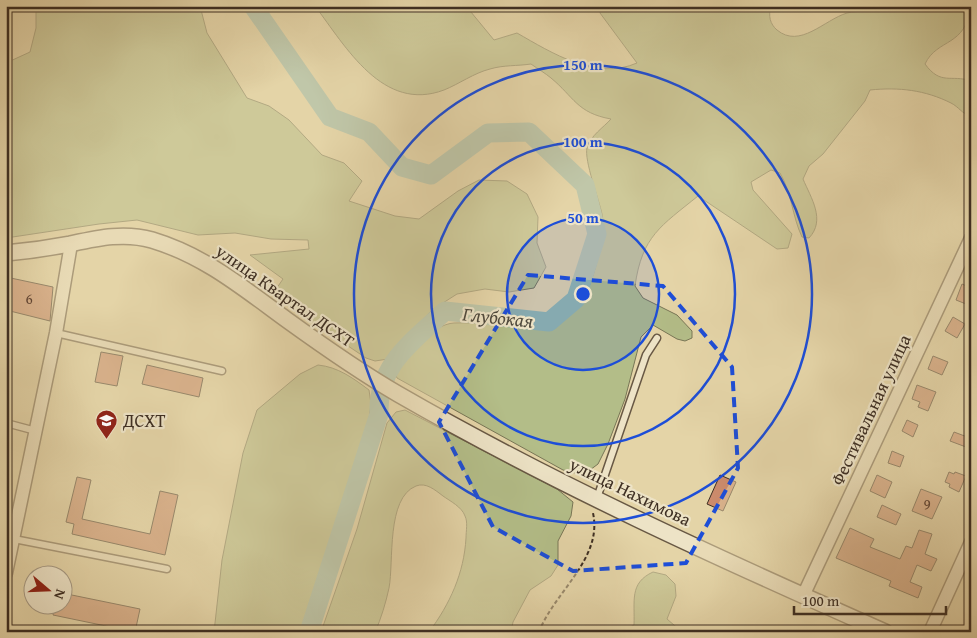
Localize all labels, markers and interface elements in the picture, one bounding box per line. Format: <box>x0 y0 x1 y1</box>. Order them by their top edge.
text: 150 m <box>563 54 603 75</box>
text: 100 m <box>563 131 603 152</box>
text: 50 m <box>567 207 599 228</box>
street label: улица Квартал ДСХТ <box>209 237 360 354</box>
centre of rings <box>574 285 592 303</box>
house number: 6 <box>25 288 33 309</box>
water label: Глубокая <box>460 299 535 335</box>
street label: Фестивальная улица <box>824 329 918 490</box>
place label: ДСХТ <box>122 407 166 434</box>
school or university icon: ДСХТ <box>95 409 119 440</box>
street label: улица Нахимова <box>564 450 696 533</box>
house number: 9 <box>923 493 931 514</box>
north arrow <box>22 566 72 616</box>
scale bar <box>794 583 947 615</box>
text: N <box>49 587 71 603</box>
text: 100 m <box>802 590 840 611</box>

